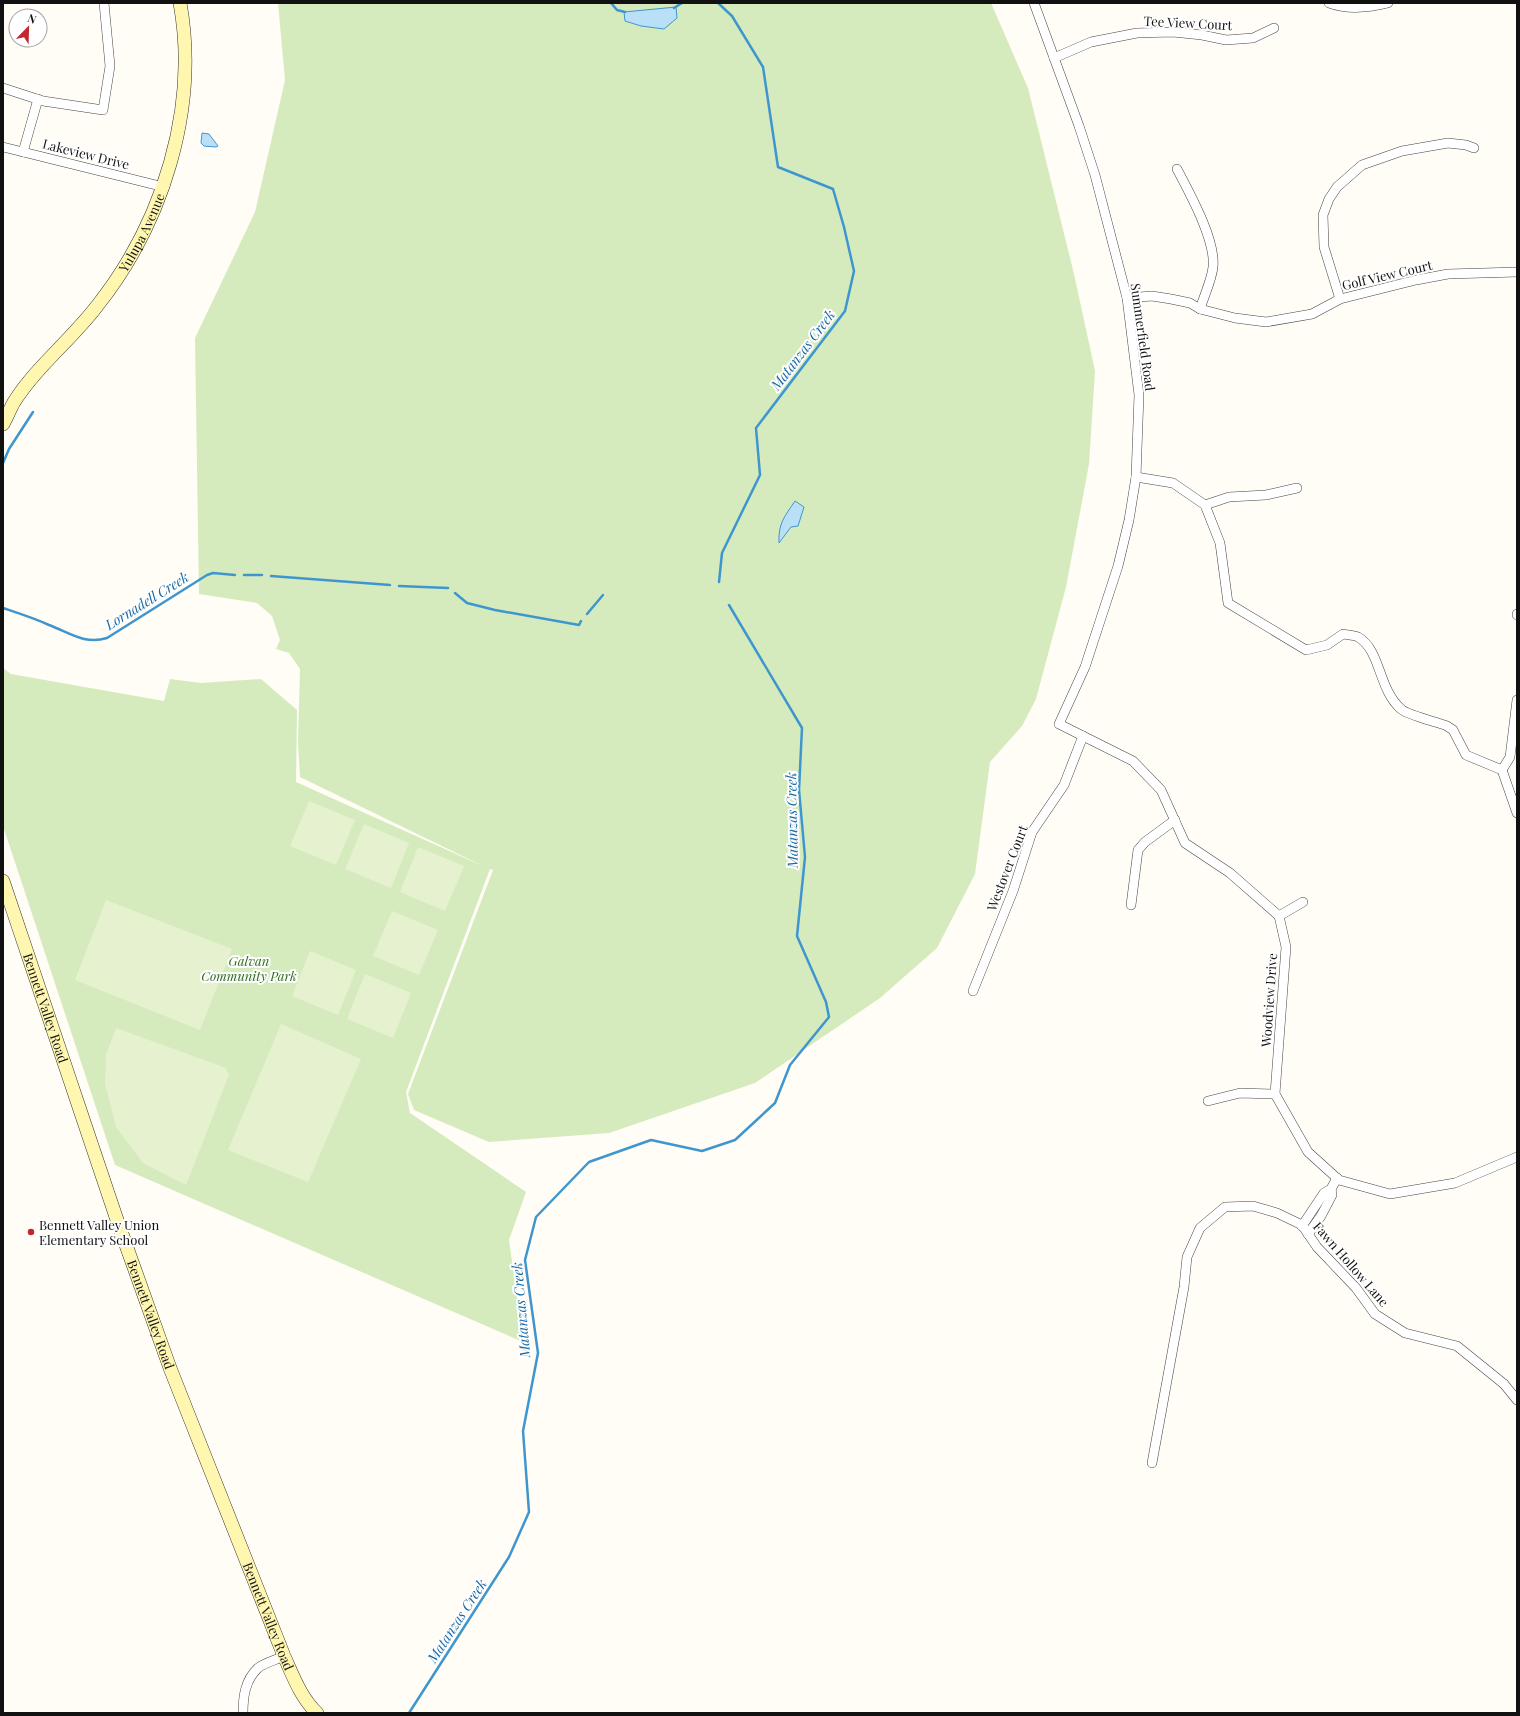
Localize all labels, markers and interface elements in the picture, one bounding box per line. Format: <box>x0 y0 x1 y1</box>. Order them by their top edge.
north arrow <box>8 8 48 48</box>
text: N <box>26 10 39 27</box>
street label: Tee View Court <box>1143 12 1233 33</box>
street label: Lakeview Drive <box>41 135 132 173</box>
street label: Yulupa Avenue <box>114 190 168 276</box>
street label: Golf View Court <box>1340 256 1434 293</box>
street label: Summerfield Road <box>1128 282 1160 392</box>
water label: Matanzas Creek <box>766 306 839 395</box>
water label: Lornadell Creek <box>101 567 192 634</box>
water label: Matanzas Creek <box>781 772 802 869</box>
street label: Westover Court <box>982 822 1031 914</box>
street label: Bennett Valley Road <box>20 951 73 1065</box>
park label: Galvan Community Park <box>201 952 297 984</box>
street label: Woodview Drive <box>1257 952 1280 1048</box>
place label: Bennett Valley Union Elementary School <box>39 1216 159 1248</box>
street label: Fawn Hollow Lane <box>1310 1218 1393 1310</box>
marker: Bennett Valley Union Elementary School <box>26 1227 36 1237</box>
street label: Bennett Valley Road <box>124 1257 179 1372</box>
water label: Matanzas Creek <box>507 1261 534 1360</box>
street label: Bennett Valley Road <box>240 1560 298 1673</box>
water label: Matanzas Creek <box>422 1575 491 1667</box>

